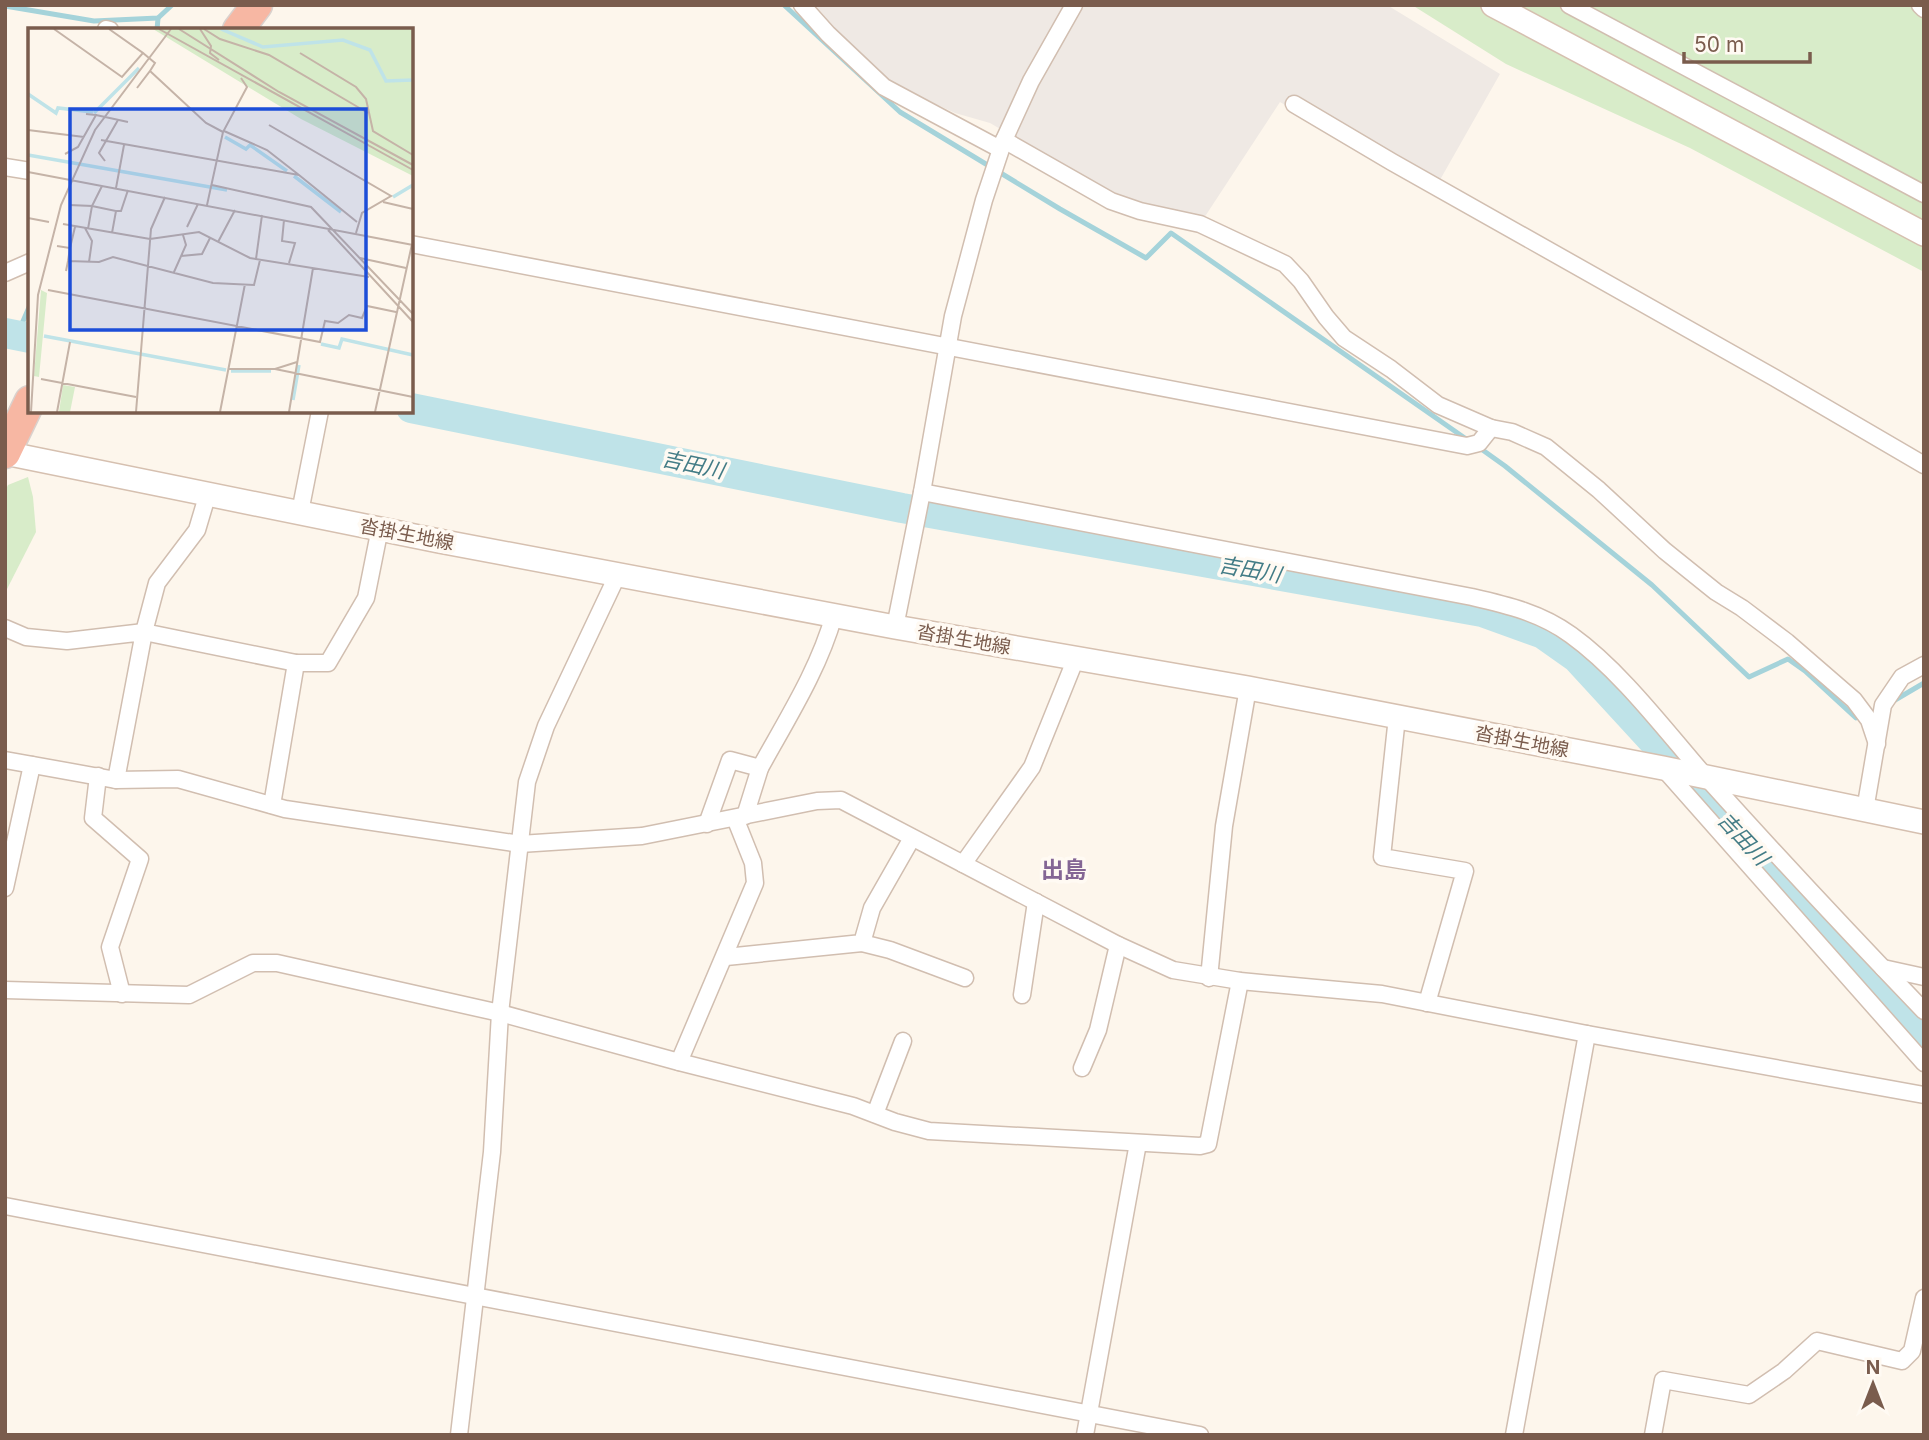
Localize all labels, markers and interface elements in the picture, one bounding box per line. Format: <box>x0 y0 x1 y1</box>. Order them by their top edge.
scale bar <box>1684 21 1810 65</box>
inset map <box>28 28 413 413</box>
text: 50 m <box>1694 32 1744 57</box>
water label: 吉田川 <box>660 446 728 484</box>
street label: 沓掛生地線 <box>358 514 456 555</box>
water label: 吉田川 <box>1217 552 1285 588</box>
street label: 沓掛生地線 <box>915 620 1013 659</box>
street label: 沓掛生地線 <box>1473 721 1571 762</box>
water label: 吉田川 <box>1713 807 1775 872</box>
district label: 出島 <box>1041 856 1087 884</box>
north arrow <box>1838 1349 1908 1419</box>
text: N <box>1866 1356 1880 1379</box>

